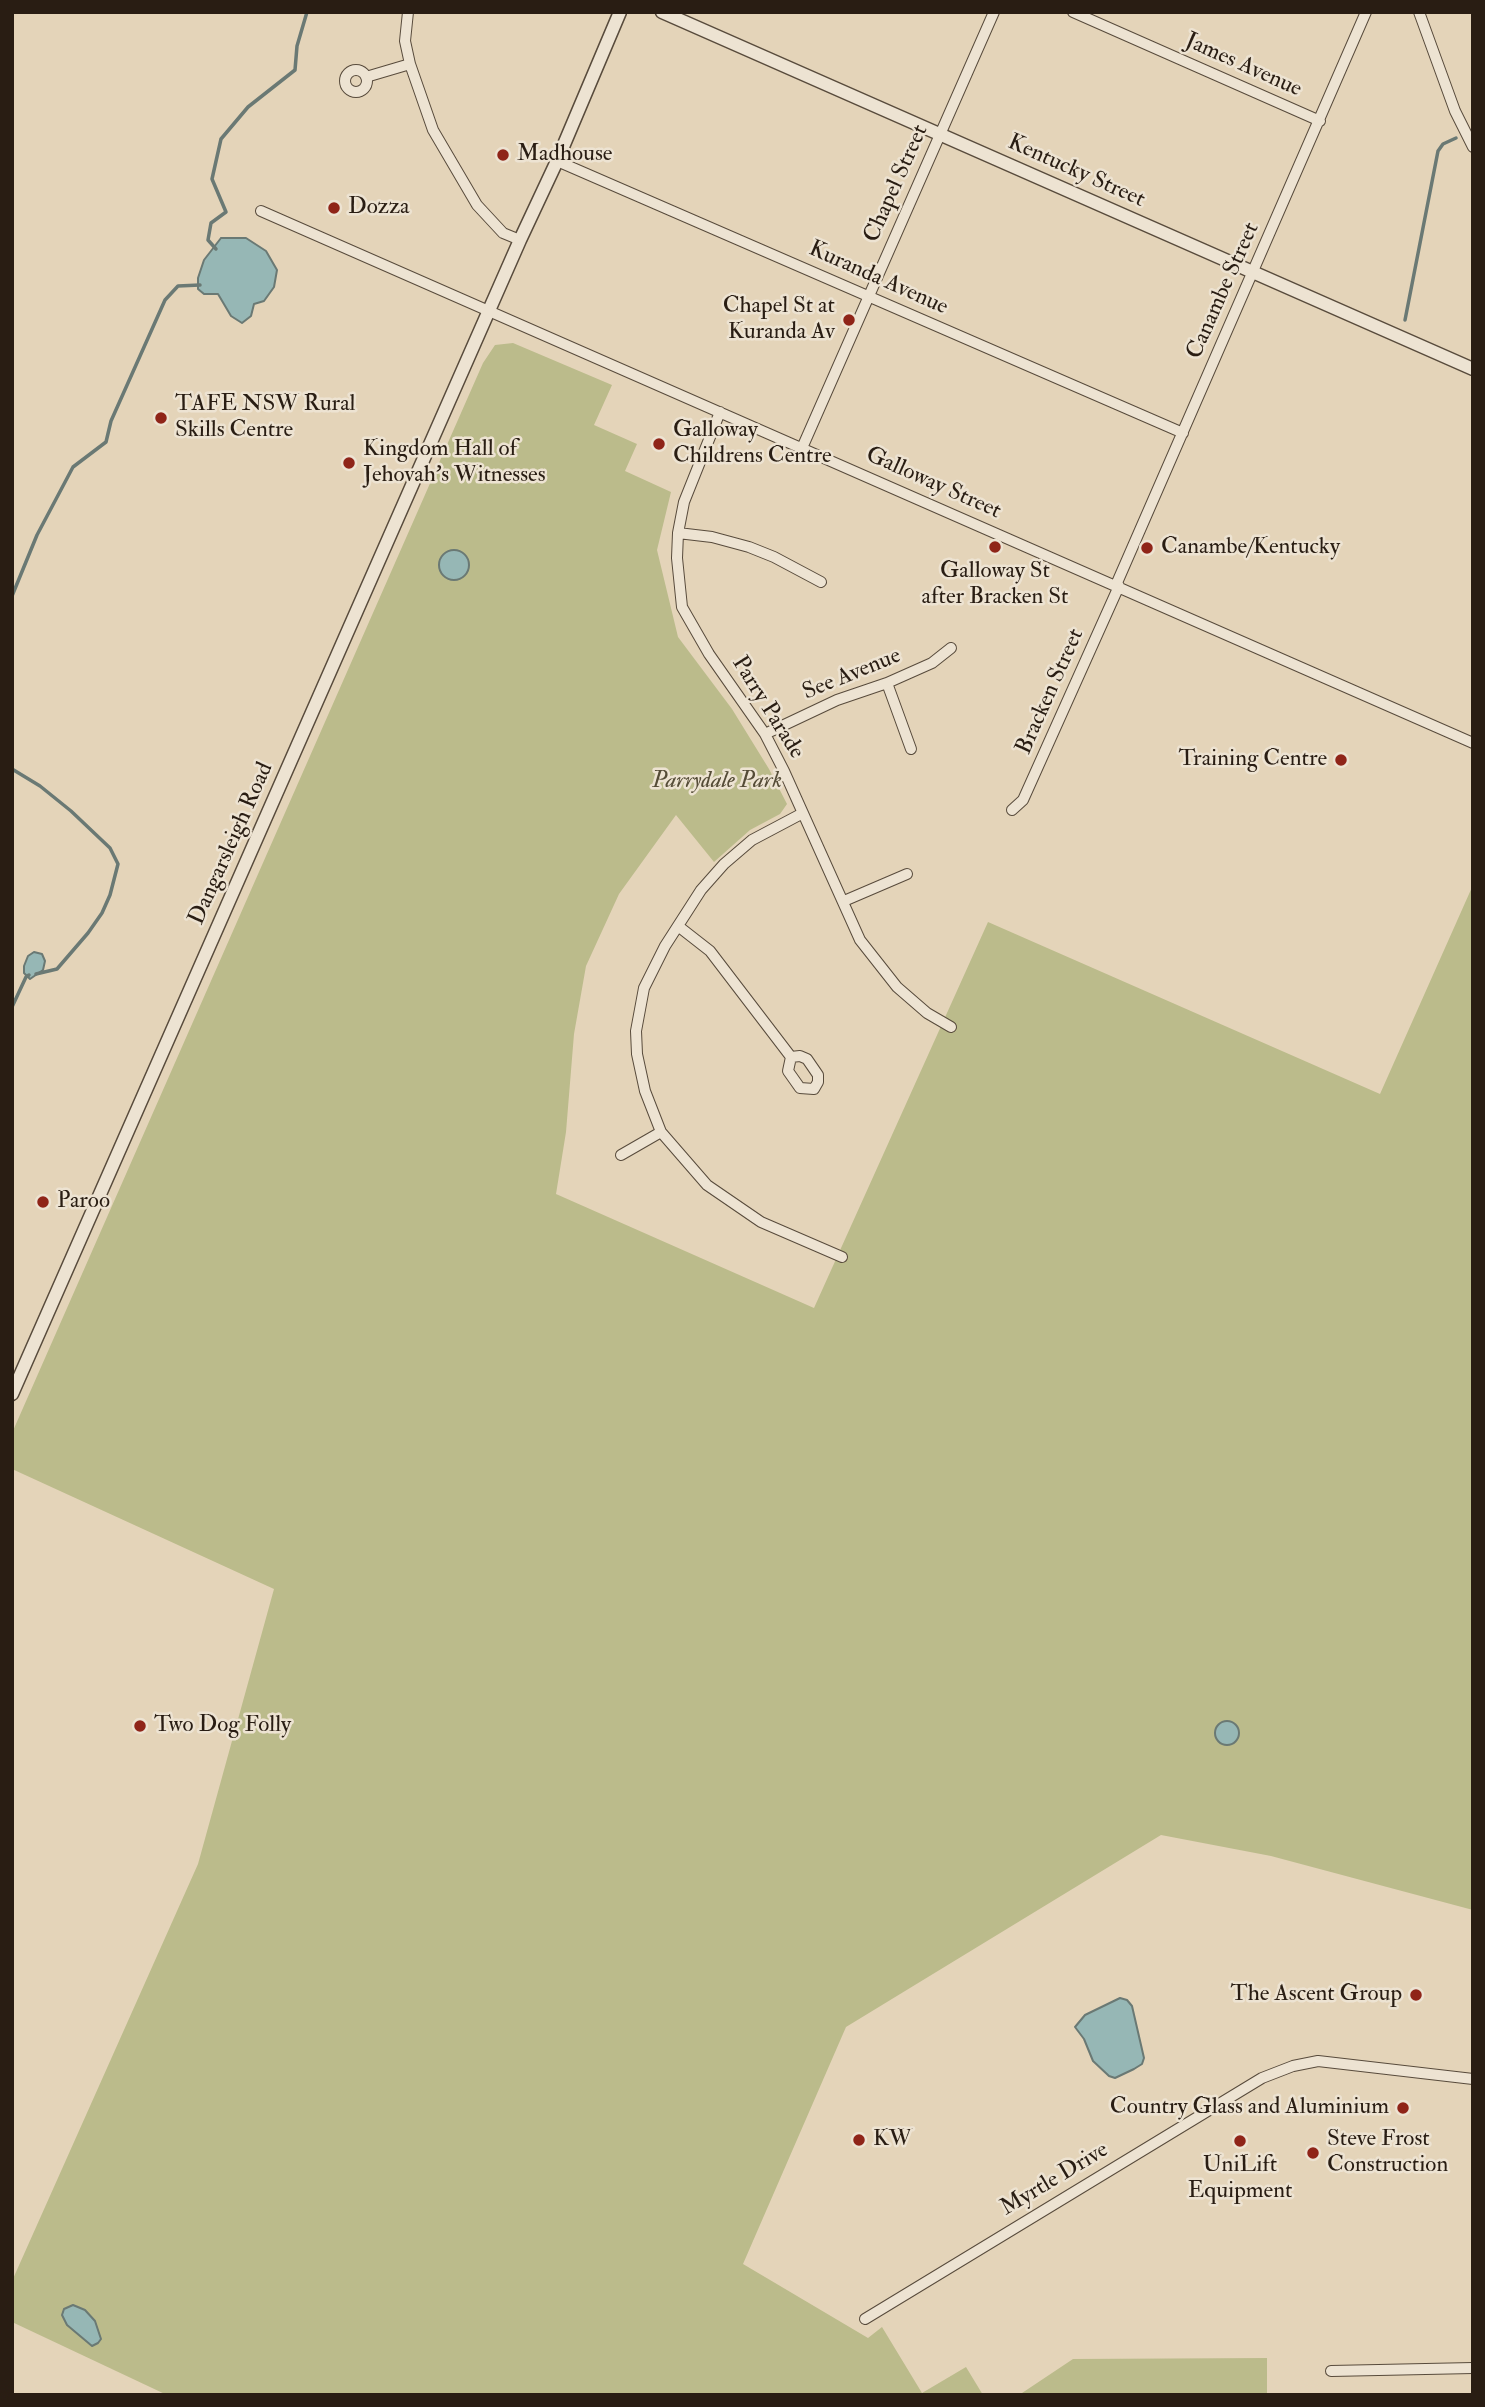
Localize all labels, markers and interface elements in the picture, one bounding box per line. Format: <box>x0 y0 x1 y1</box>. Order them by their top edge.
street label: James Avenue <box>1180 28 1306 104</box>
street label: Chapel Street <box>859 121 935 247</box>
street label: Kentucky Street <box>1003 129 1149 215</box>
place label: Madhouse <box>517 141 612 169</box>
marker: Madhouse <box>495 147 511 163</box>
place label: Dozza <box>348 194 410 222</box>
marker: Dozza <box>326 200 342 216</box>
street label: Canambe Street <box>1182 219 1266 363</box>
street label: Kuranda Avenue <box>804 236 952 322</box>
place label: Chapel St at Kuranda Av <box>723 293 835 347</box>
marker: Chapel St at Kuranda Av <box>841 312 857 328</box>
place label: TAFE NSW Rural Skills Centre <box>175 391 355 445</box>
marker: TAFE NSW Rural Skills Centre <box>153 410 169 426</box>
place label: Galloway Childrens Centre <box>673 417 832 471</box>
place label: Kingdom Hall of Jehovah's Witnesses <box>363 436 546 490</box>
marker: Galloway Childrens Centre <box>651 436 667 452</box>
street label: Galloway Street <box>861 442 1005 526</box>
marker: Kingdom Hall of Jehovah's Witnesses <box>341 455 357 471</box>
place label: Canambe/Kentucky <box>1161 534 1340 562</box>
marker: Galloway St after Bracken St <box>987 539 1003 555</box>
marker: Canambe/Kentucky <box>1139 540 1155 556</box>
place label: Galloway St after Bracken St <box>922 558 1068 612</box>
street label: Bracken Street <box>1011 625 1091 759</box>
street label: See Avenue <box>799 643 905 707</box>
street label: Parry Parade <box>725 652 809 764</box>
place label: Training Centre <box>1179 746 1327 774</box>
marker: Training Centre <box>1333 752 1349 768</box>
street label: Dangarsleigh Road <box>184 758 280 930</box>
park label: Parrydale Park <box>652 768 782 796</box>
place label: Paroo <box>57 1188 110 1216</box>
marker: Paroo <box>35 1194 51 1210</box>
place label: Two Dog Folly <box>154 1712 291 1740</box>
marker: Two Dog Folly <box>132 1718 148 1734</box>
place label: The Ascent Group <box>1231 1981 1402 2009</box>
marker: The Ascent Group <box>1408 1987 1424 2003</box>
place label: Country Glass and Aluminium <box>1110 2094 1389 2122</box>
marker: Country Glass and Aluminium <box>1395 2100 1411 2116</box>
place label: KW <box>873 2126 912 2154</box>
place label: Steve Frost Construction <box>1327 2126 1448 2180</box>
marker: KW <box>851 2132 867 2148</box>
marker: UniLift Equipment <box>1232 2133 1248 2149</box>
street label: Myrtle Drive <box>996 2137 1114 2223</box>
marker: Steve Frost Construction <box>1305 2145 1321 2161</box>
place label: UniLift Equipment <box>1188 2152 1292 2206</box>

